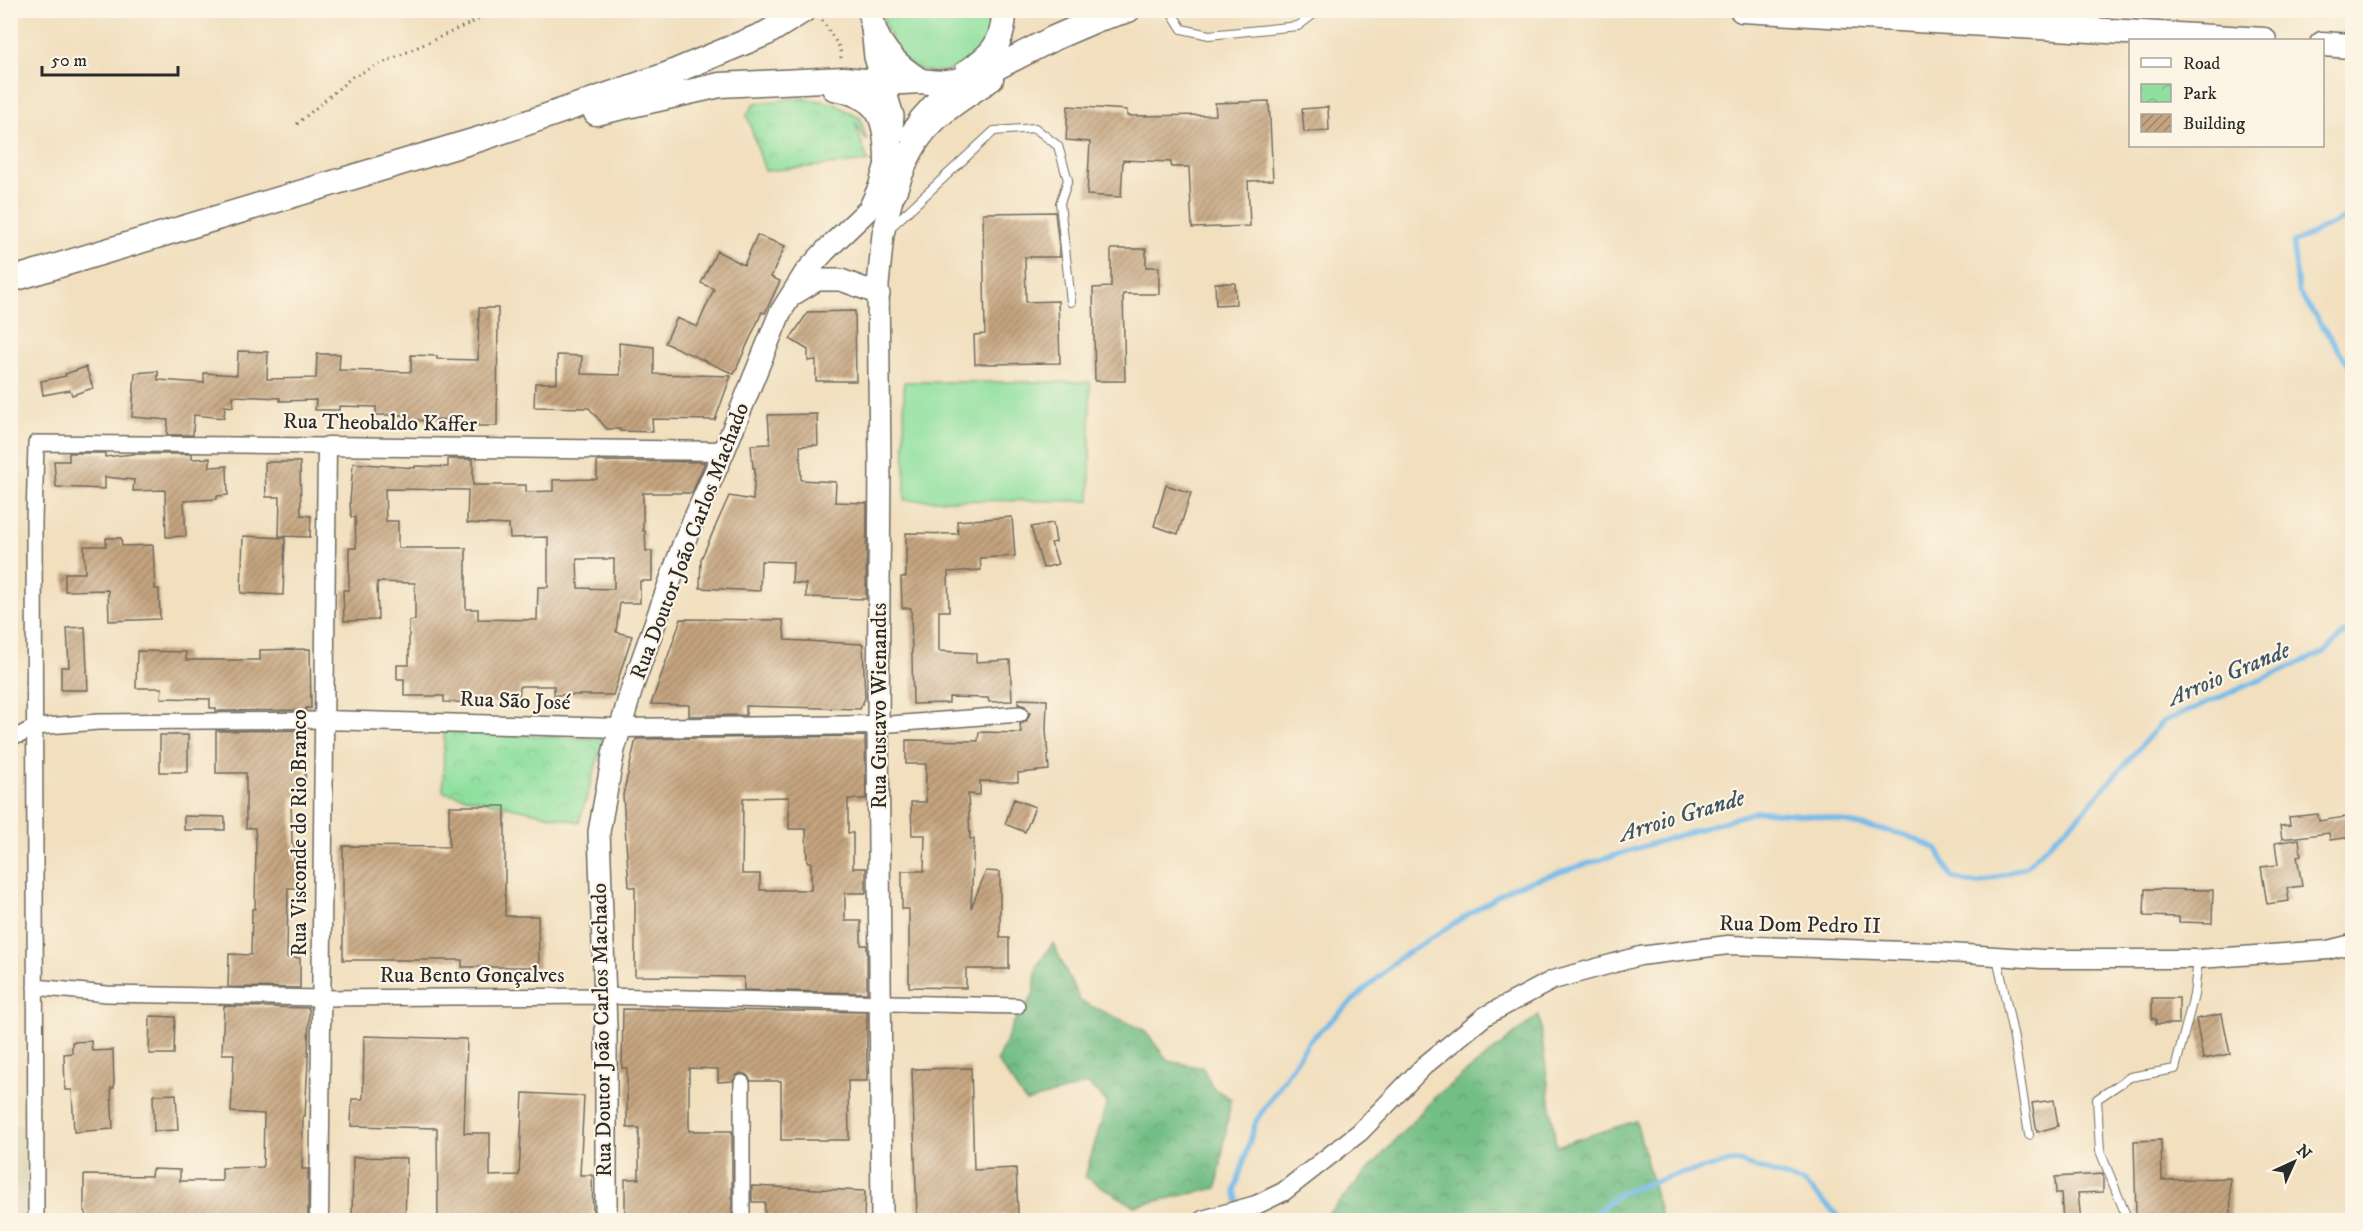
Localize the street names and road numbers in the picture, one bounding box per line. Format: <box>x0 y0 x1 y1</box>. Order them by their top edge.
street label: Rua Doutor João Carlos Machado <box>625 399 755 683</box>
street label: Rua Theobaldo Kaffer <box>283 408 478 438</box>
street label: Rua Gustavo Wienandts <box>866 603 893 809</box>
street label: Rua São José <box>459 686 571 716</box>
street label: Rua Visconde do Rio Branco <box>286 709 313 957</box>
street label: Rua Doutor João Carlos Machado <box>586 883 618 1177</box>
street label: Rua Dom Pedro II <box>1719 910 1881 940</box>
street label: Rua Bento Gonçalves <box>379 962 565 989</box>

